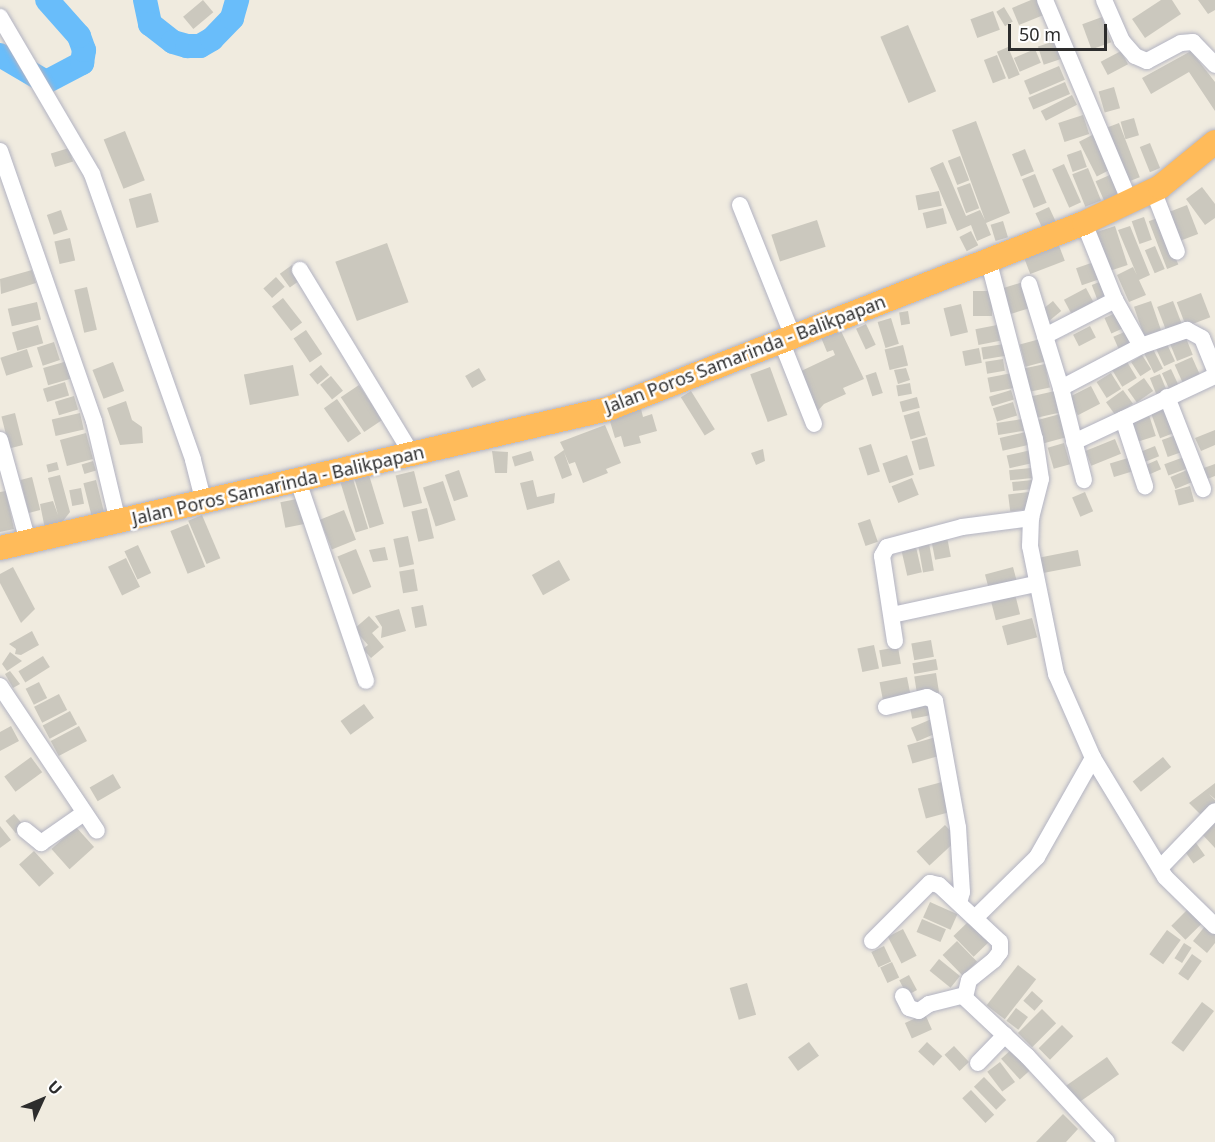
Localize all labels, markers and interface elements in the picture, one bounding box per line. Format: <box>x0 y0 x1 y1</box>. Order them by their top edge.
scale bar <box>1011 12 1110 50</box>
text: 50 m <box>1019 22 1061 46</box>
street label: Jalan Poros Samarinda - Balikpapan <box>601 290 889 418</box>
street label: Jalan Poros Samarinda - Balikpapan <box>130 441 426 529</box>
north arrow <box>12 1070 72 1130</box>
text: U <box>43 1075 67 1099</box>

